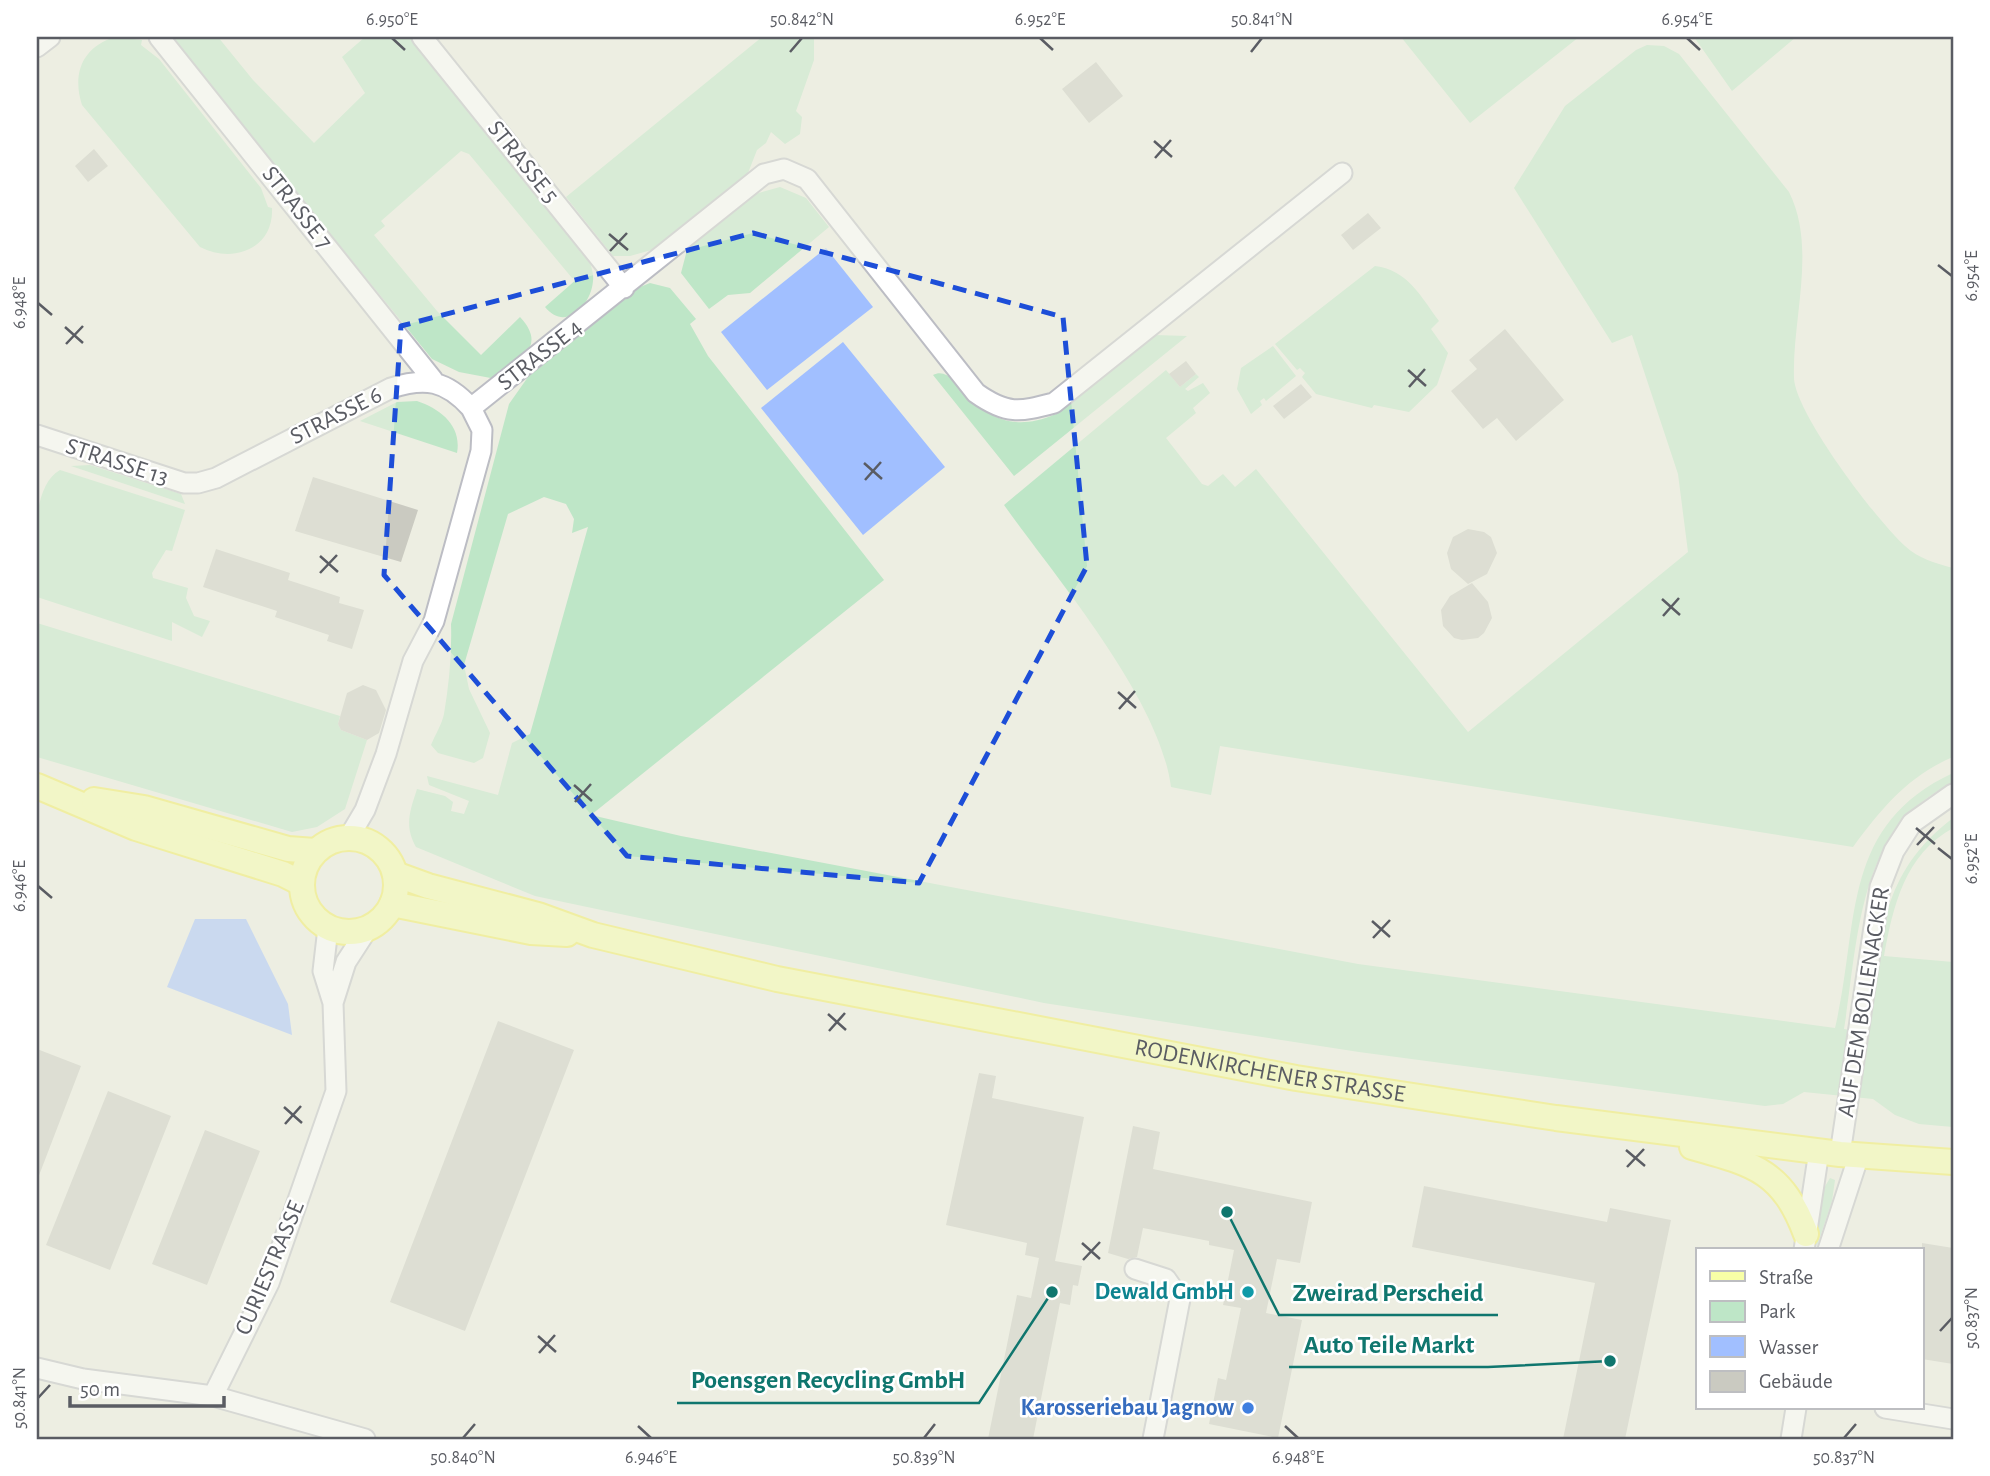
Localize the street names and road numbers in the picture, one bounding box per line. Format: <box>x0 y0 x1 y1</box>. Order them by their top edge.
street label: STRASSE 5 <box>483 116 563 208</box>
street label: STRASSE 7 <box>257 162 337 254</box>
street label: STRASSE 4 <box>493 315 587 395</box>
street label: STRASSE 6 <box>286 383 386 449</box>
street label: STRASSE 13 <box>63 434 171 490</box>
street label: AUF DEM BOLLENACKER <box>1834 885 1894 1119</box>
street label: RODENKIRCHENER STRASSE <box>1132 1035 1407 1107</box>
street label: CURIESTRASSE <box>231 1197 309 1338</box>

